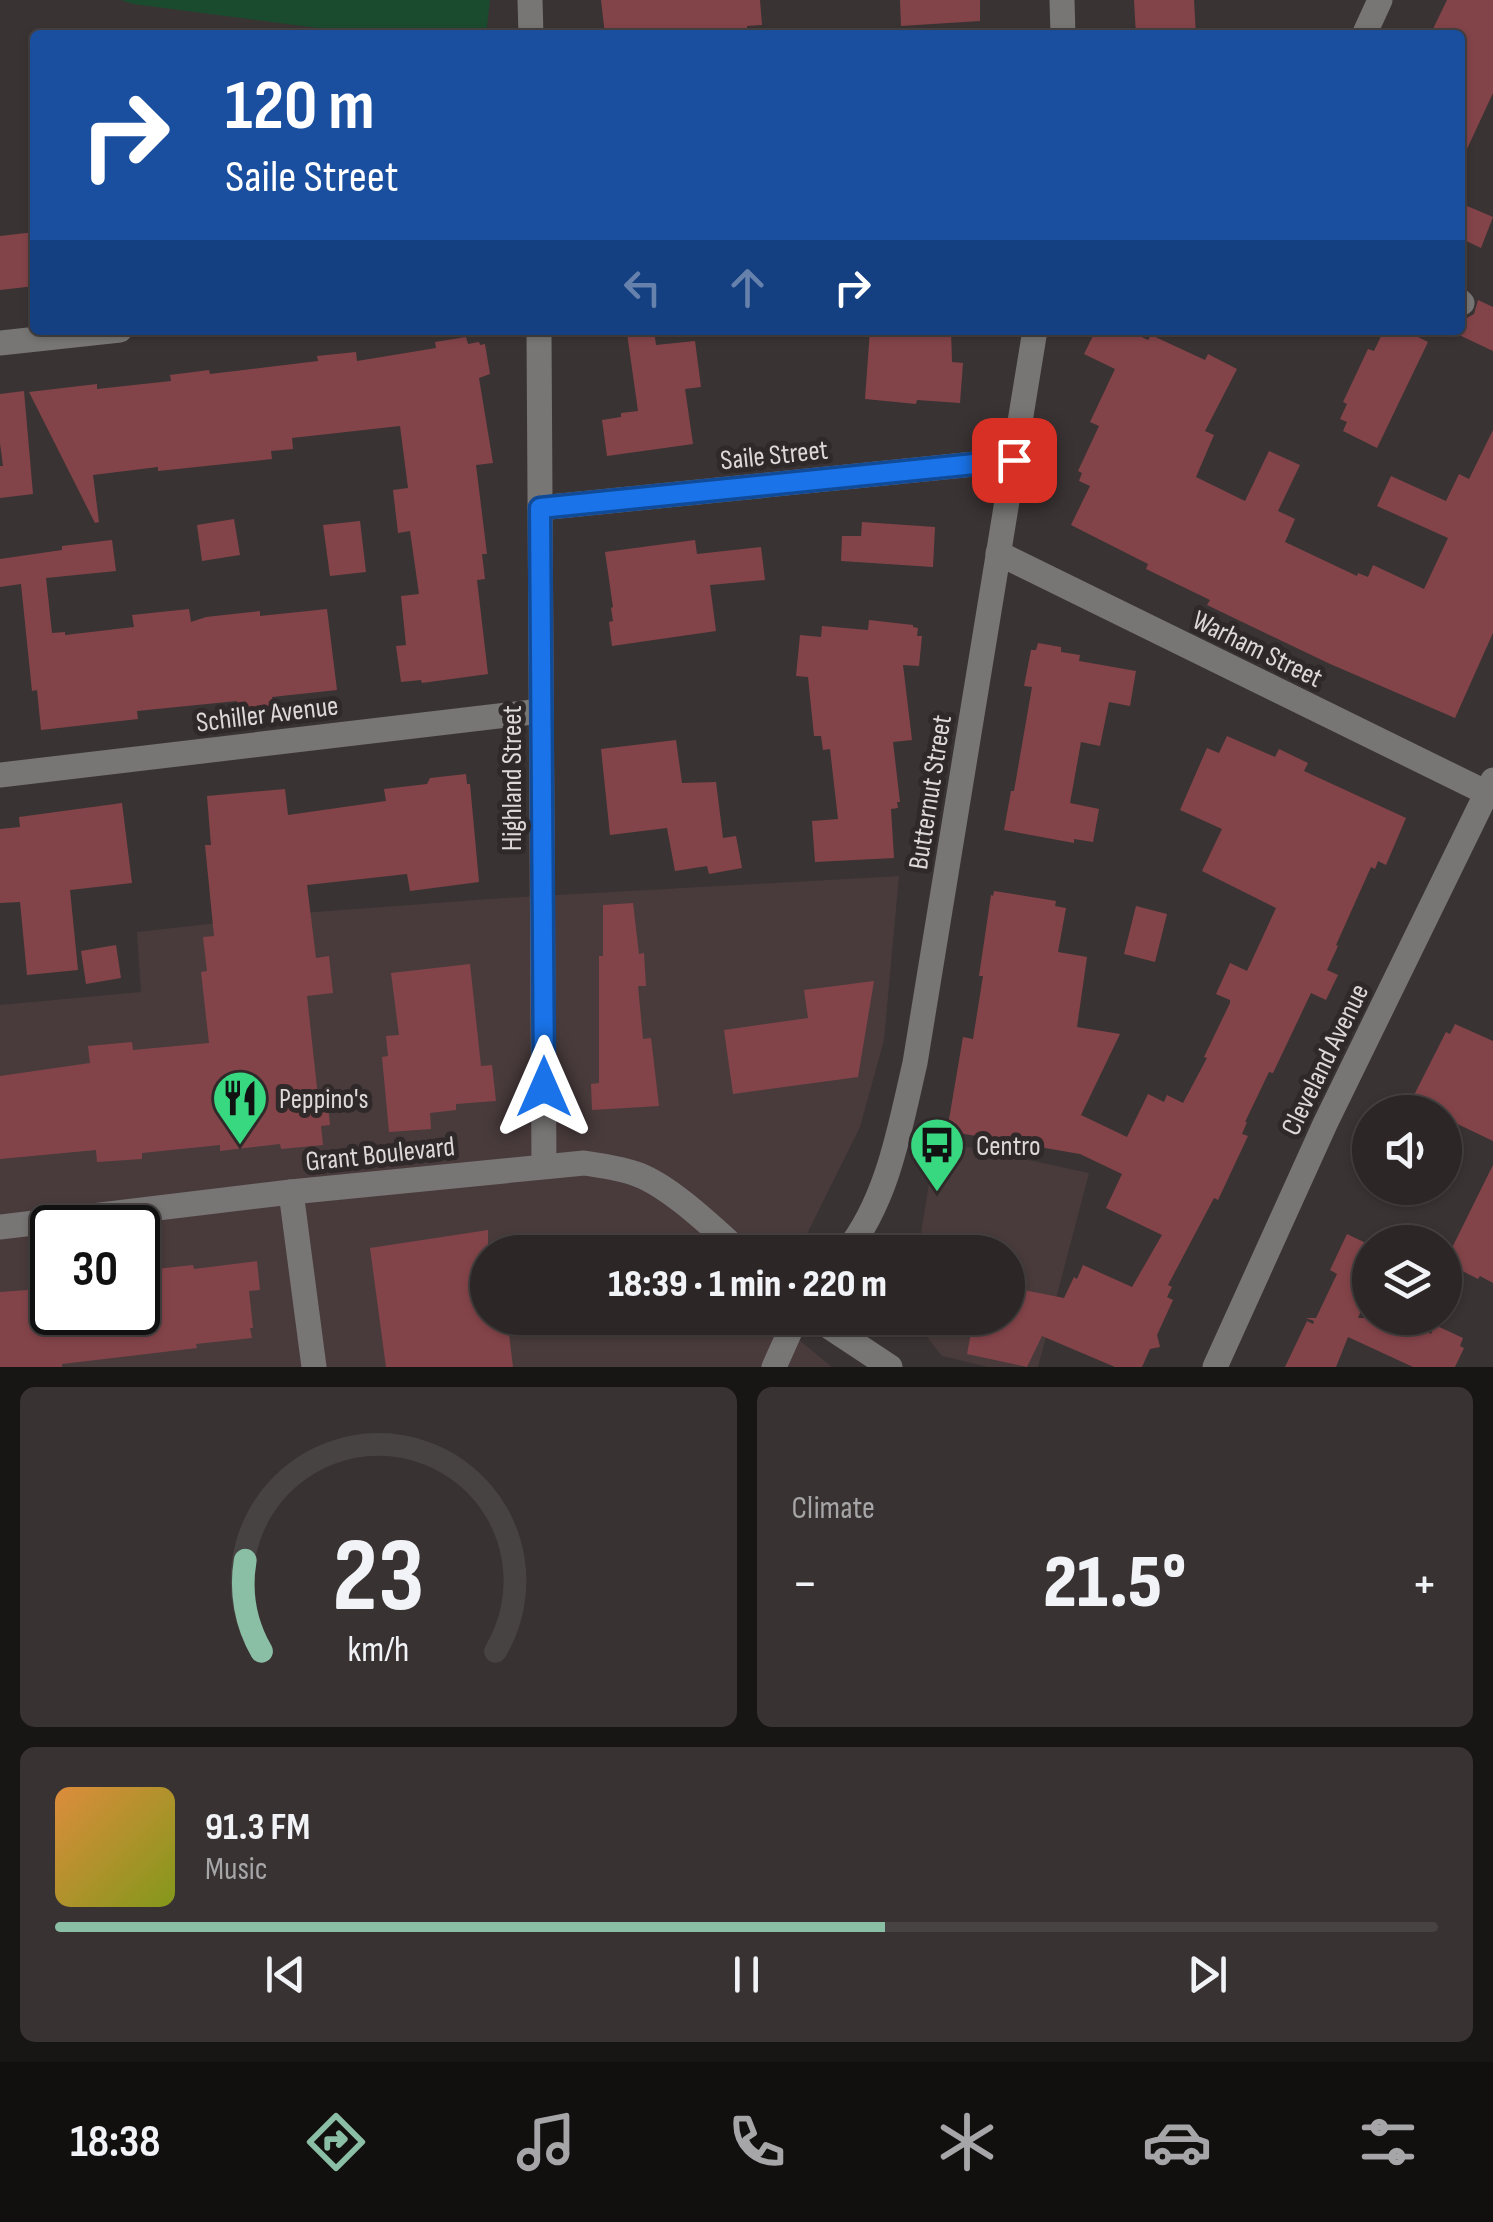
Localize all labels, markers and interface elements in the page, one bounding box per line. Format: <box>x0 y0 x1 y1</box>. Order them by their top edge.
text: 120 m <box>225 65 375 149</box>
icon: right <box>60 70 190 200</box>
text: Saile Street <box>225 150 399 205</box>
icon: left <box>615 260 670 315</box>
icon: ahead <box>720 260 775 315</box>
icon: right <box>825 260 880 315</box>
pin <box>972 418 1057 503</box>
street label: Saile Street <box>719 433 830 478</box>
icon: arrive <box>987 433 1042 488</box>
street label: Warham Street <box>1187 604 1328 695</box>
street label: Schiller Avenue <box>194 689 340 740</box>
street label: Highland Street <box>496 705 529 851</box>
street label: Butternut Street <box>902 713 959 872</box>
street label: Cleveland Avenue <box>1275 979 1376 1141</box>
position arrow <box>492 1035 596 1139</box>
restaurant icon: Peppino's <box>210 1068 270 1147</box>
place label: Peppino's <box>279 1083 369 1116</box>
map controls <box>1352 1095 1462 1335</box>
button: sound <box>1352 1095 1462 1205</box>
bus stop icon: Centro <box>907 1115 967 1194</box>
street label: Grant Boulevard <box>304 1130 457 1179</box>
place label: Centro <box>976 1130 1041 1163</box>
speed limit sign: 30 <box>30 1205 160 1335</box>
button: layers <box>1352 1225 1462 1335</box>
text: 18:39 · 1 min · 220 m <box>608 1262 887 1307</box>
text: Climate <box>792 1489 875 1528</box>
text: 23 <box>332 1515 424 1640</box>
text: 21.5° <box>1043 1538 1186 1629</box>
text: − <box>792 1551 818 1618</box>
text: + <box>1411 1551 1438 1618</box>
text: km/h <box>347 1629 409 1672</box>
text: 91.3 FM <box>205 1805 310 1850</box>
text: Music <box>205 1850 268 1889</box>
icon: previous <box>258 1947 313 2002</box>
icon: pause <box>719 1947 774 2002</box>
icon: next <box>1180 1947 1235 2002</box>
icon: directions <box>301 2107 371 2177</box>
icon: music <box>511 2107 581 2177</box>
icon: phone <box>722 2107 792 2177</box>
icon: climate <box>932 2107 1002 2177</box>
icon: car <box>1142 2107 1212 2177</box>
icon: filters <box>1353 2107 1423 2177</box>
text: 18:38 <box>70 2115 161 2170</box>

